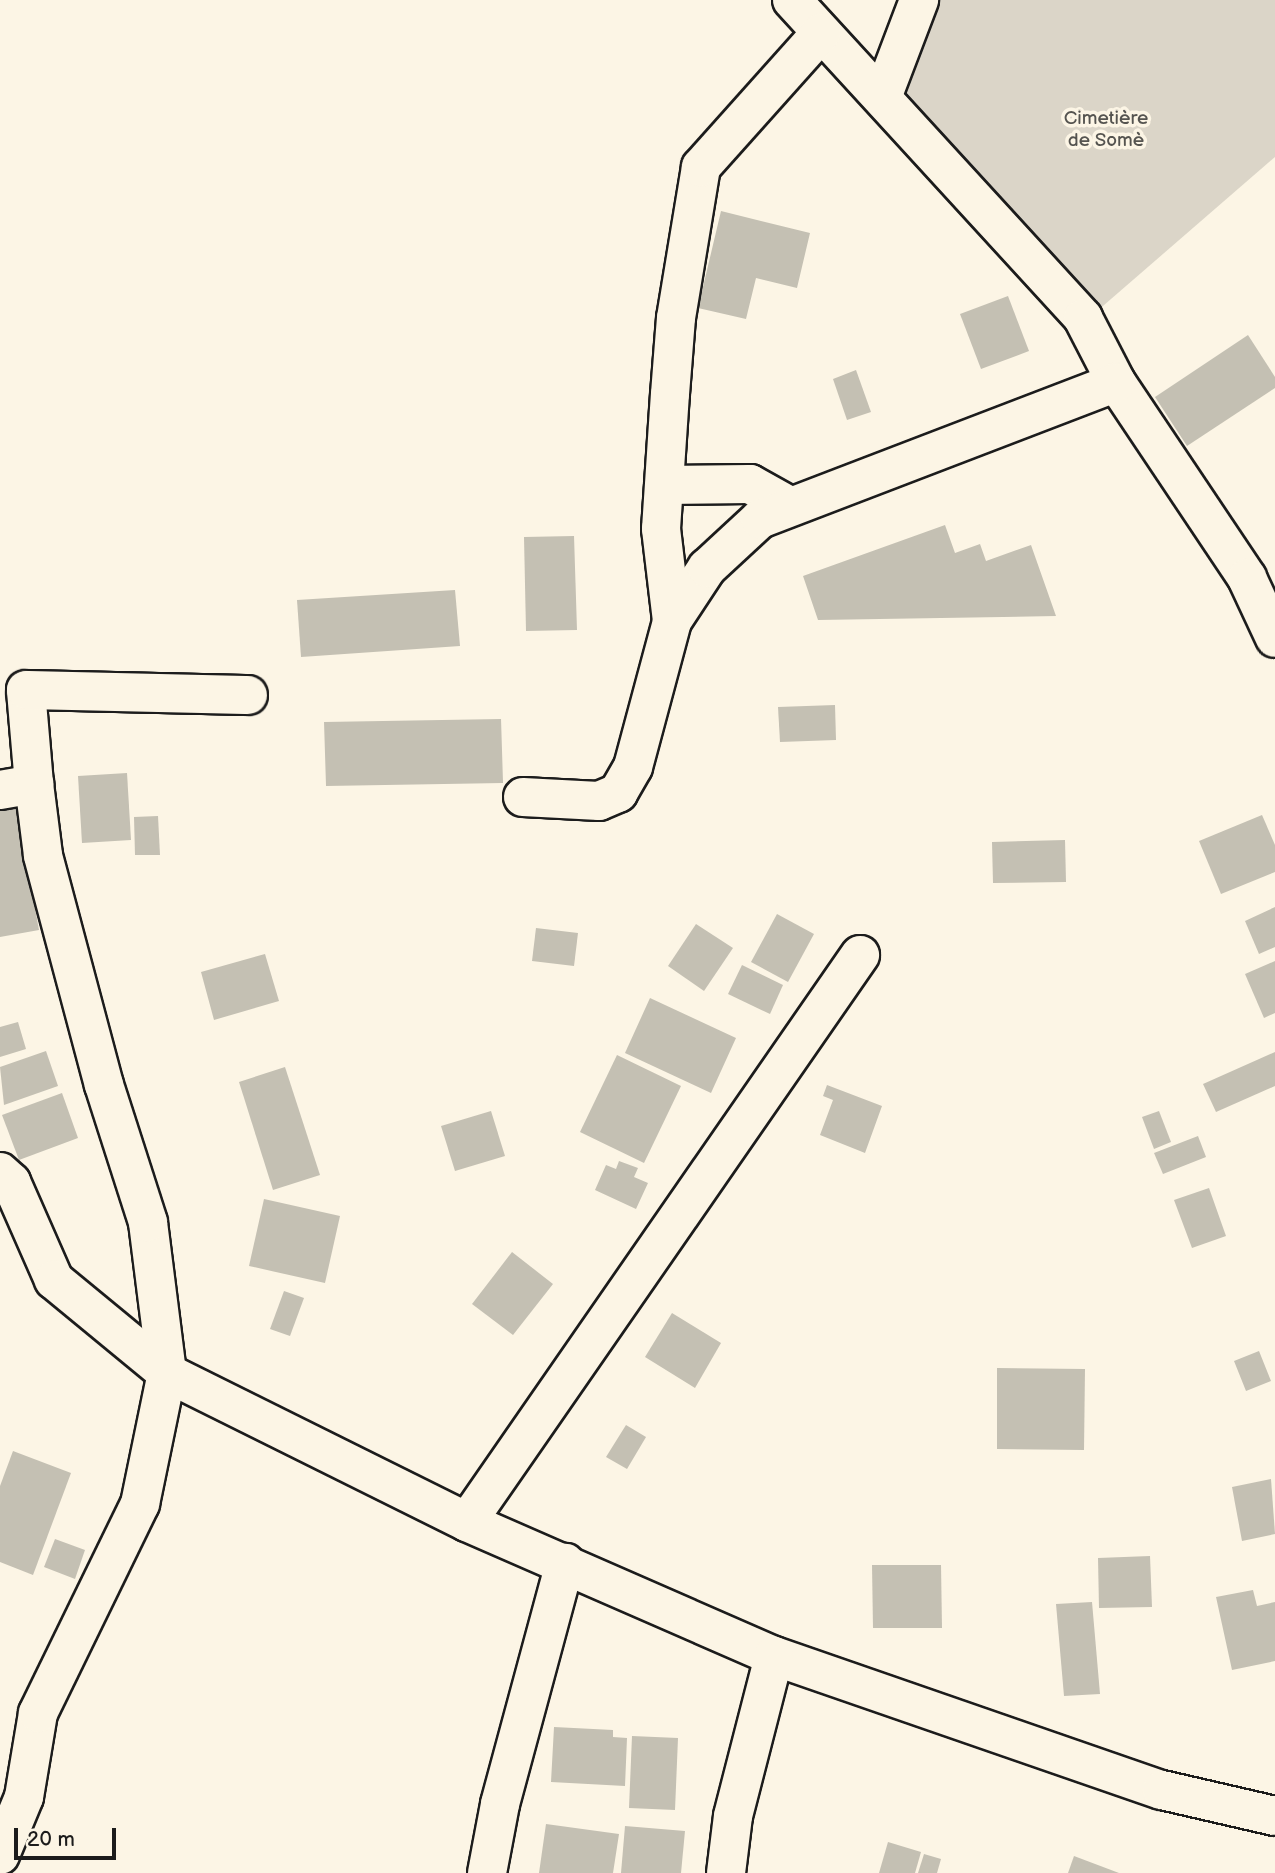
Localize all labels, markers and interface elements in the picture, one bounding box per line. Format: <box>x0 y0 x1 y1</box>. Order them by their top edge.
park label: Cimetière de Somè <box>1064 108 1148 152</box>
scale bar <box>18 1814 119 1858</box>
text: 20 m <box>27 1827 75 1852</box>

